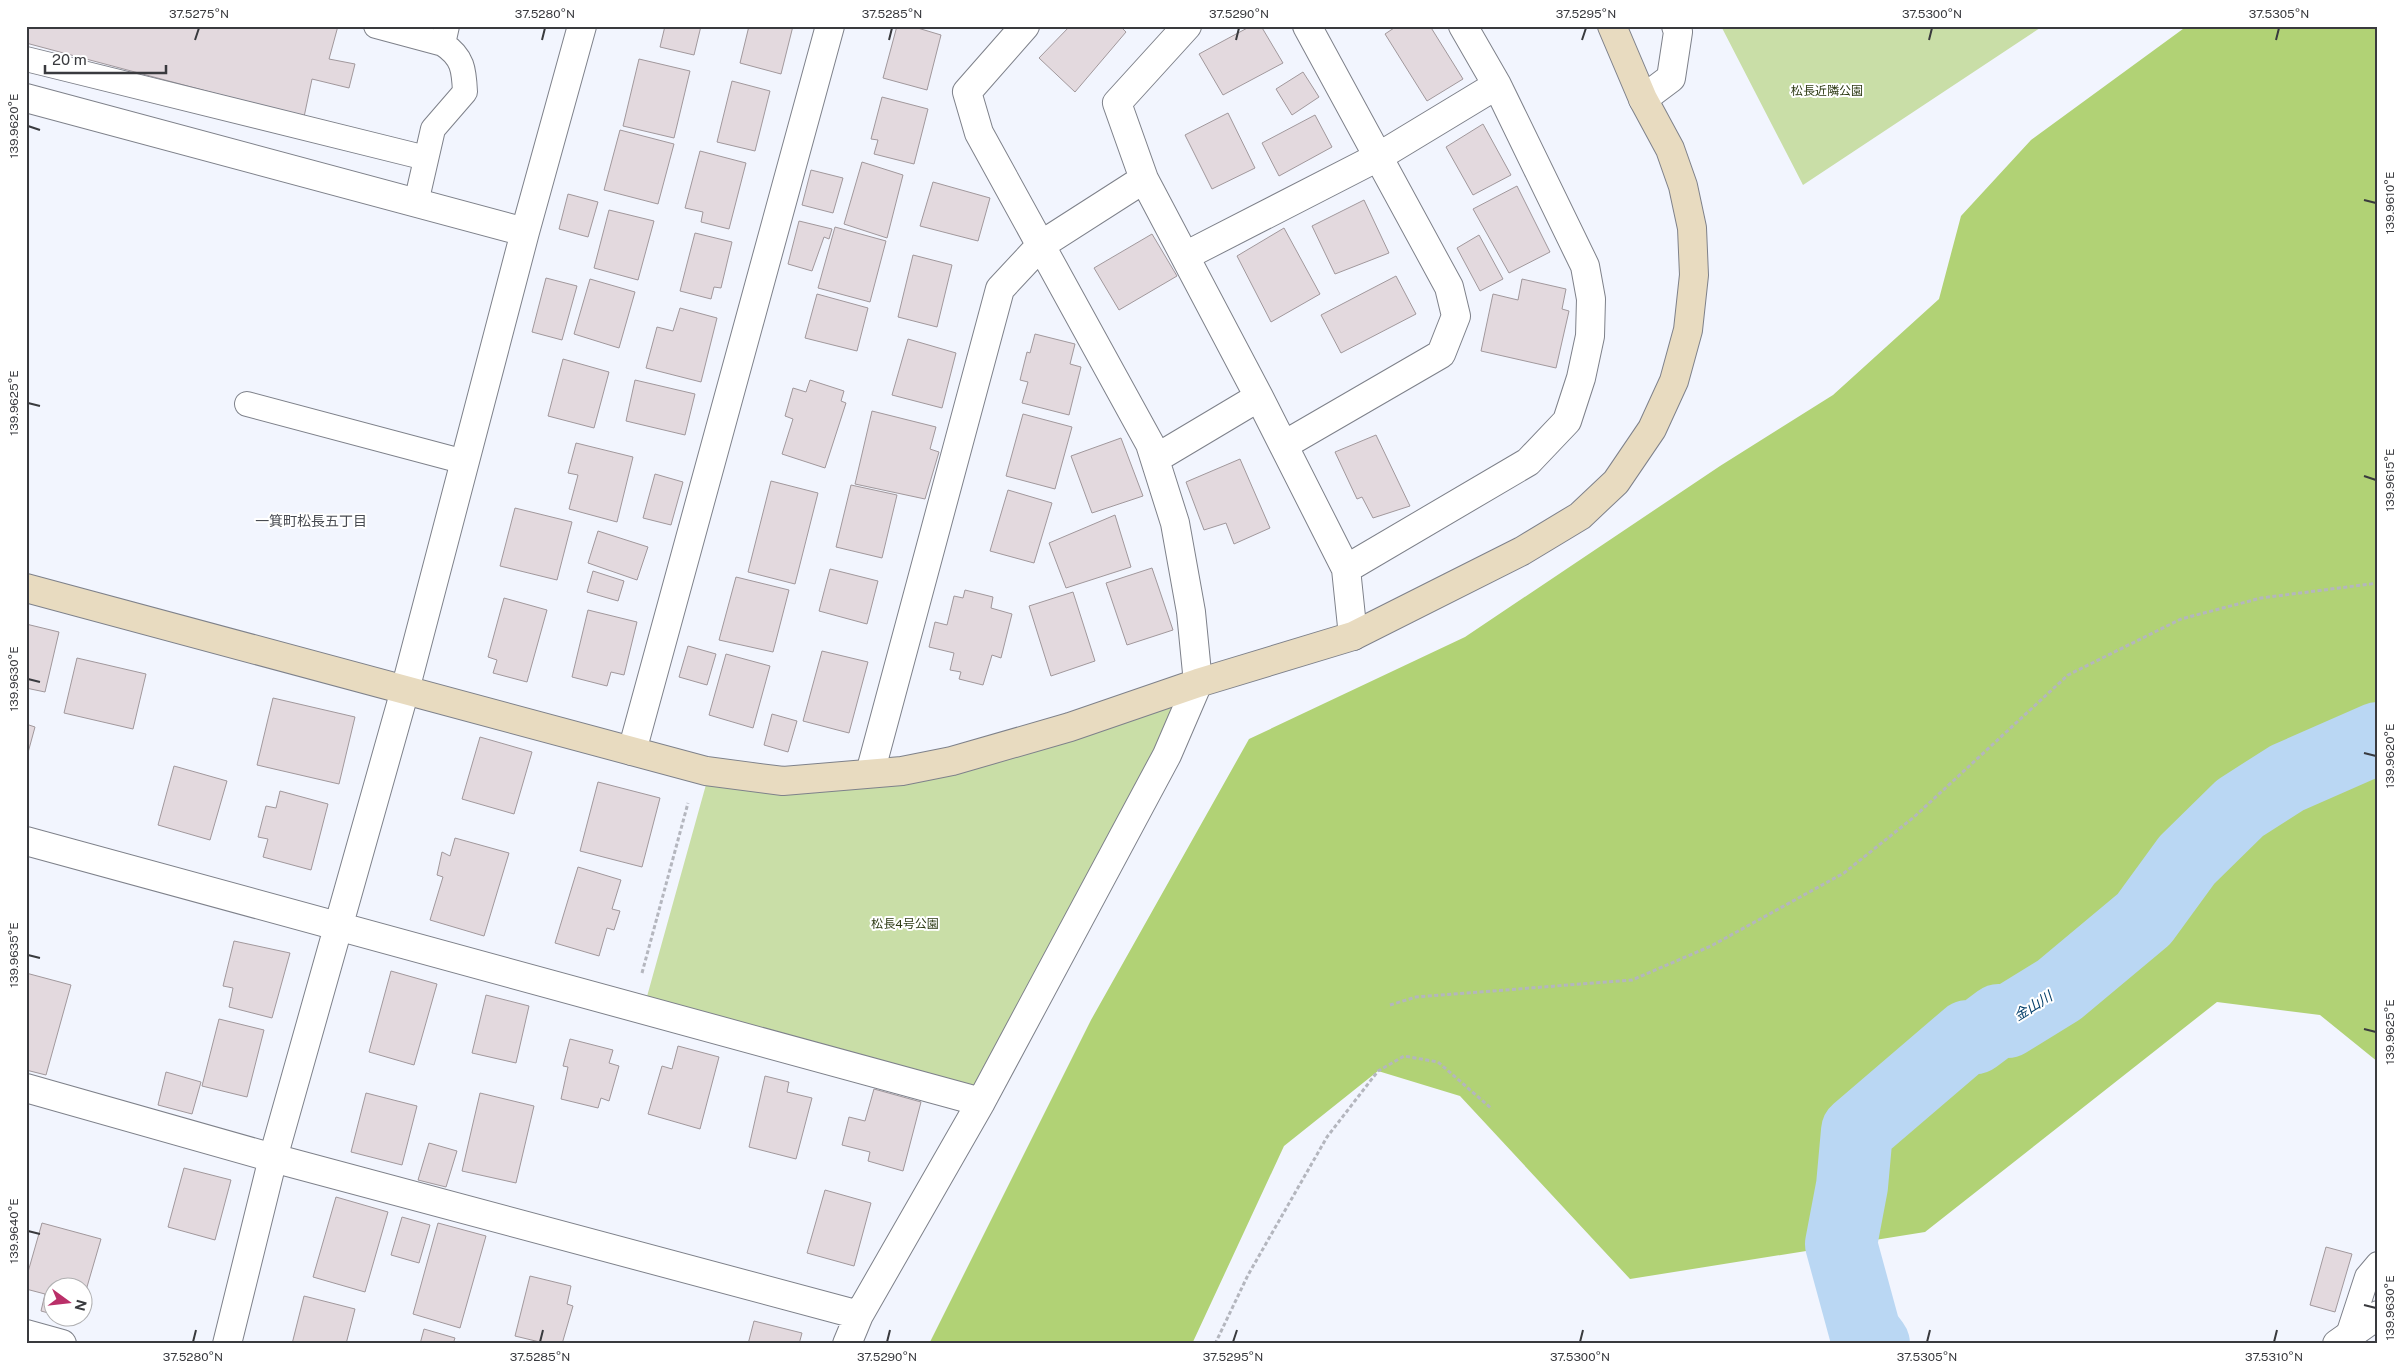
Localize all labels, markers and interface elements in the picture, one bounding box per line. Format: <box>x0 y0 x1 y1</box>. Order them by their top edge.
text: 37.5275°N <box>169 7 229 21</box>
text: 37.5280°N <box>515 7 575 21</box>
text: 37.5285°N <box>862 7 922 21</box>
text: 37.5290°N <box>1209 7 1269 21</box>
text: 37.5295°N <box>1556 7 1616 21</box>
text: 37.5300°N <box>1902 7 1962 21</box>
text: 37.5305°N <box>2249 7 2309 21</box>
scale bar <box>45 42 166 74</box>
text: 20 m <box>52 51 87 68</box>
park label: 松長近隣公園 <box>1791 84 1863 98</box>
text: 139.9620°E <box>7 94 21 158</box>
text: 139.9610°E <box>2383 172 2397 234</box>
text: 139.9625°E <box>7 370 21 436</box>
text: 139.9615°E <box>2383 448 2397 512</box>
district label: 一箕町松長五丁目 <box>255 513 367 529</box>
text: 139.9630°E <box>7 646 21 712</box>
text: 139.9620°E <box>2383 724 2397 788</box>
park label: 松長4号公園 <box>871 917 939 931</box>
text: 139.9635°E <box>7 922 21 988</box>
water label: 金山川 <box>2011 987 2057 1024</box>
text: 139.9625°E <box>2383 999 2397 1065</box>
text: 139.9640°E <box>7 1198 21 1264</box>
text: 139.9630°E <box>2383 1275 2397 1341</box>
north arrow <box>42 1278 92 1328</box>
text: N <box>71 1298 90 1313</box>
text: 37.5280°N <box>163 1350 223 1364</box>
text: 37.5285°N <box>510 1350 570 1364</box>
text: 37.5290°N <box>857 1350 917 1364</box>
text: 37.5295°N <box>1203 1350 1263 1364</box>
text: 37.5300°N <box>1550 1350 1610 1364</box>
text: 37.5305°N <box>1897 1350 1957 1364</box>
text: 37.5310°N <box>2245 1350 2303 1364</box>

